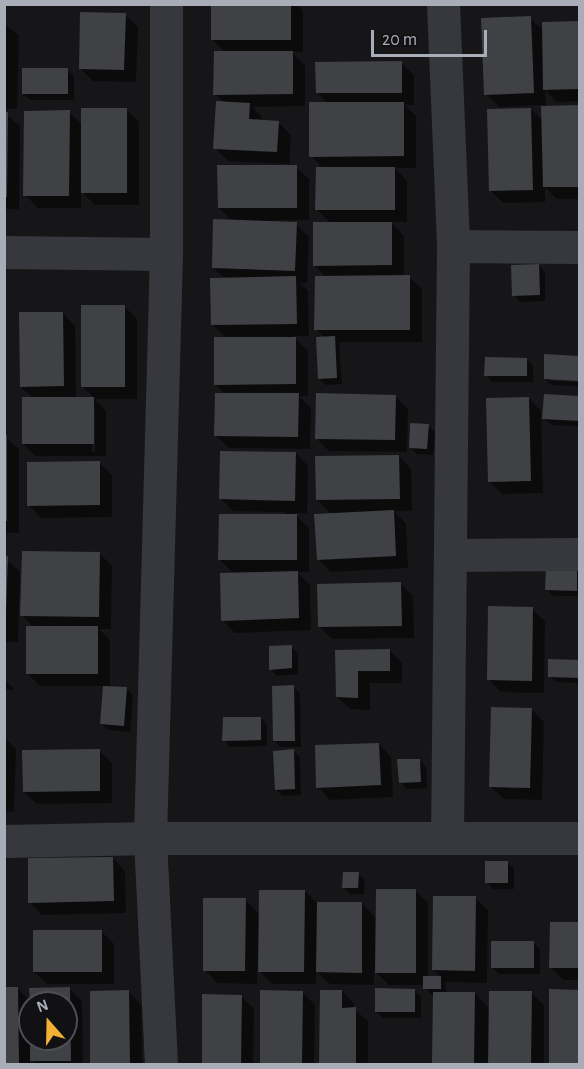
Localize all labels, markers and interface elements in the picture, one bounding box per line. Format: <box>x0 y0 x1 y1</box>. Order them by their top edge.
scale bar <box>374 18 490 56</box>
text: 20 m <box>382 31 417 49</box>
north arrow <box>18 991 78 1051</box>
text: N <box>35 997 50 1015</box>

